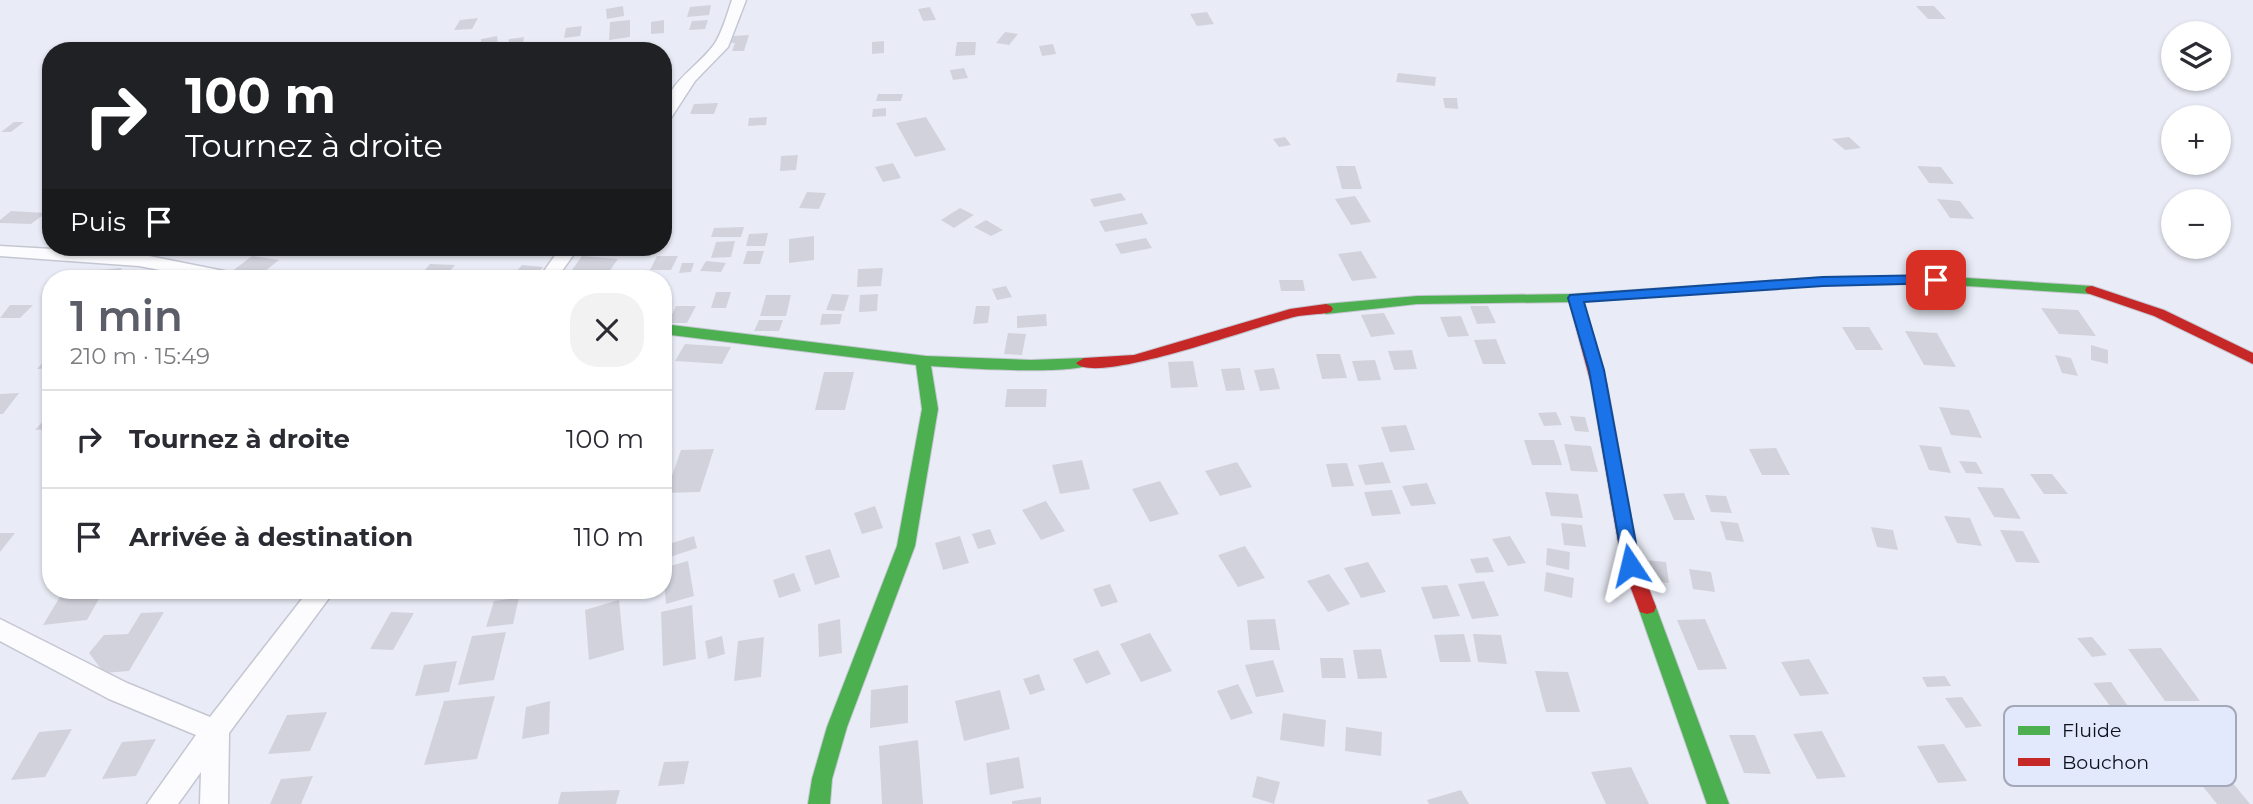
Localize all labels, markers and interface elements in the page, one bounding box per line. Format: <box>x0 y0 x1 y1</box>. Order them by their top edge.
map controls <box>2161 21 2231 259</box>
button: layers <box>2161 21 2231 91</box>
text: 100 m <box>185 66 336 125</box>
icon: right <box>70 70 161 161</box>
button: + <box>2161 105 2231 175</box>
text: Tournez à droite <box>185 126 443 165</box>
button: − <box>2161 189 2231 259</box>
icon: arrive <box>140 203 178 241</box>
text: Puis <box>70 206 126 238</box>
pin <box>1906 250 1966 310</box>
icon: arrive <box>1917 261 1955 299</box>
text: 1 min <box>70 290 183 342</box>
button: close <box>570 293 644 367</box>
text: 210 m · 15:49 <box>70 342 210 370</box>
icon: right <box>70 420 108 458</box>
text: Tournez à droite <box>129 423 350 455</box>
text: 100 m <box>566 423 644 455</box>
icon: arrive <box>70 518 108 556</box>
text: Arrivée à destination <box>129 521 413 553</box>
text: 110 m <box>574 521 644 553</box>
position arrow <box>1593 528 1667 602</box>
legend <box>2004 706 2236 786</box>
text: Fluide <box>2062 719 2121 742</box>
text: Bouchon <box>2062 751 2149 774</box>

